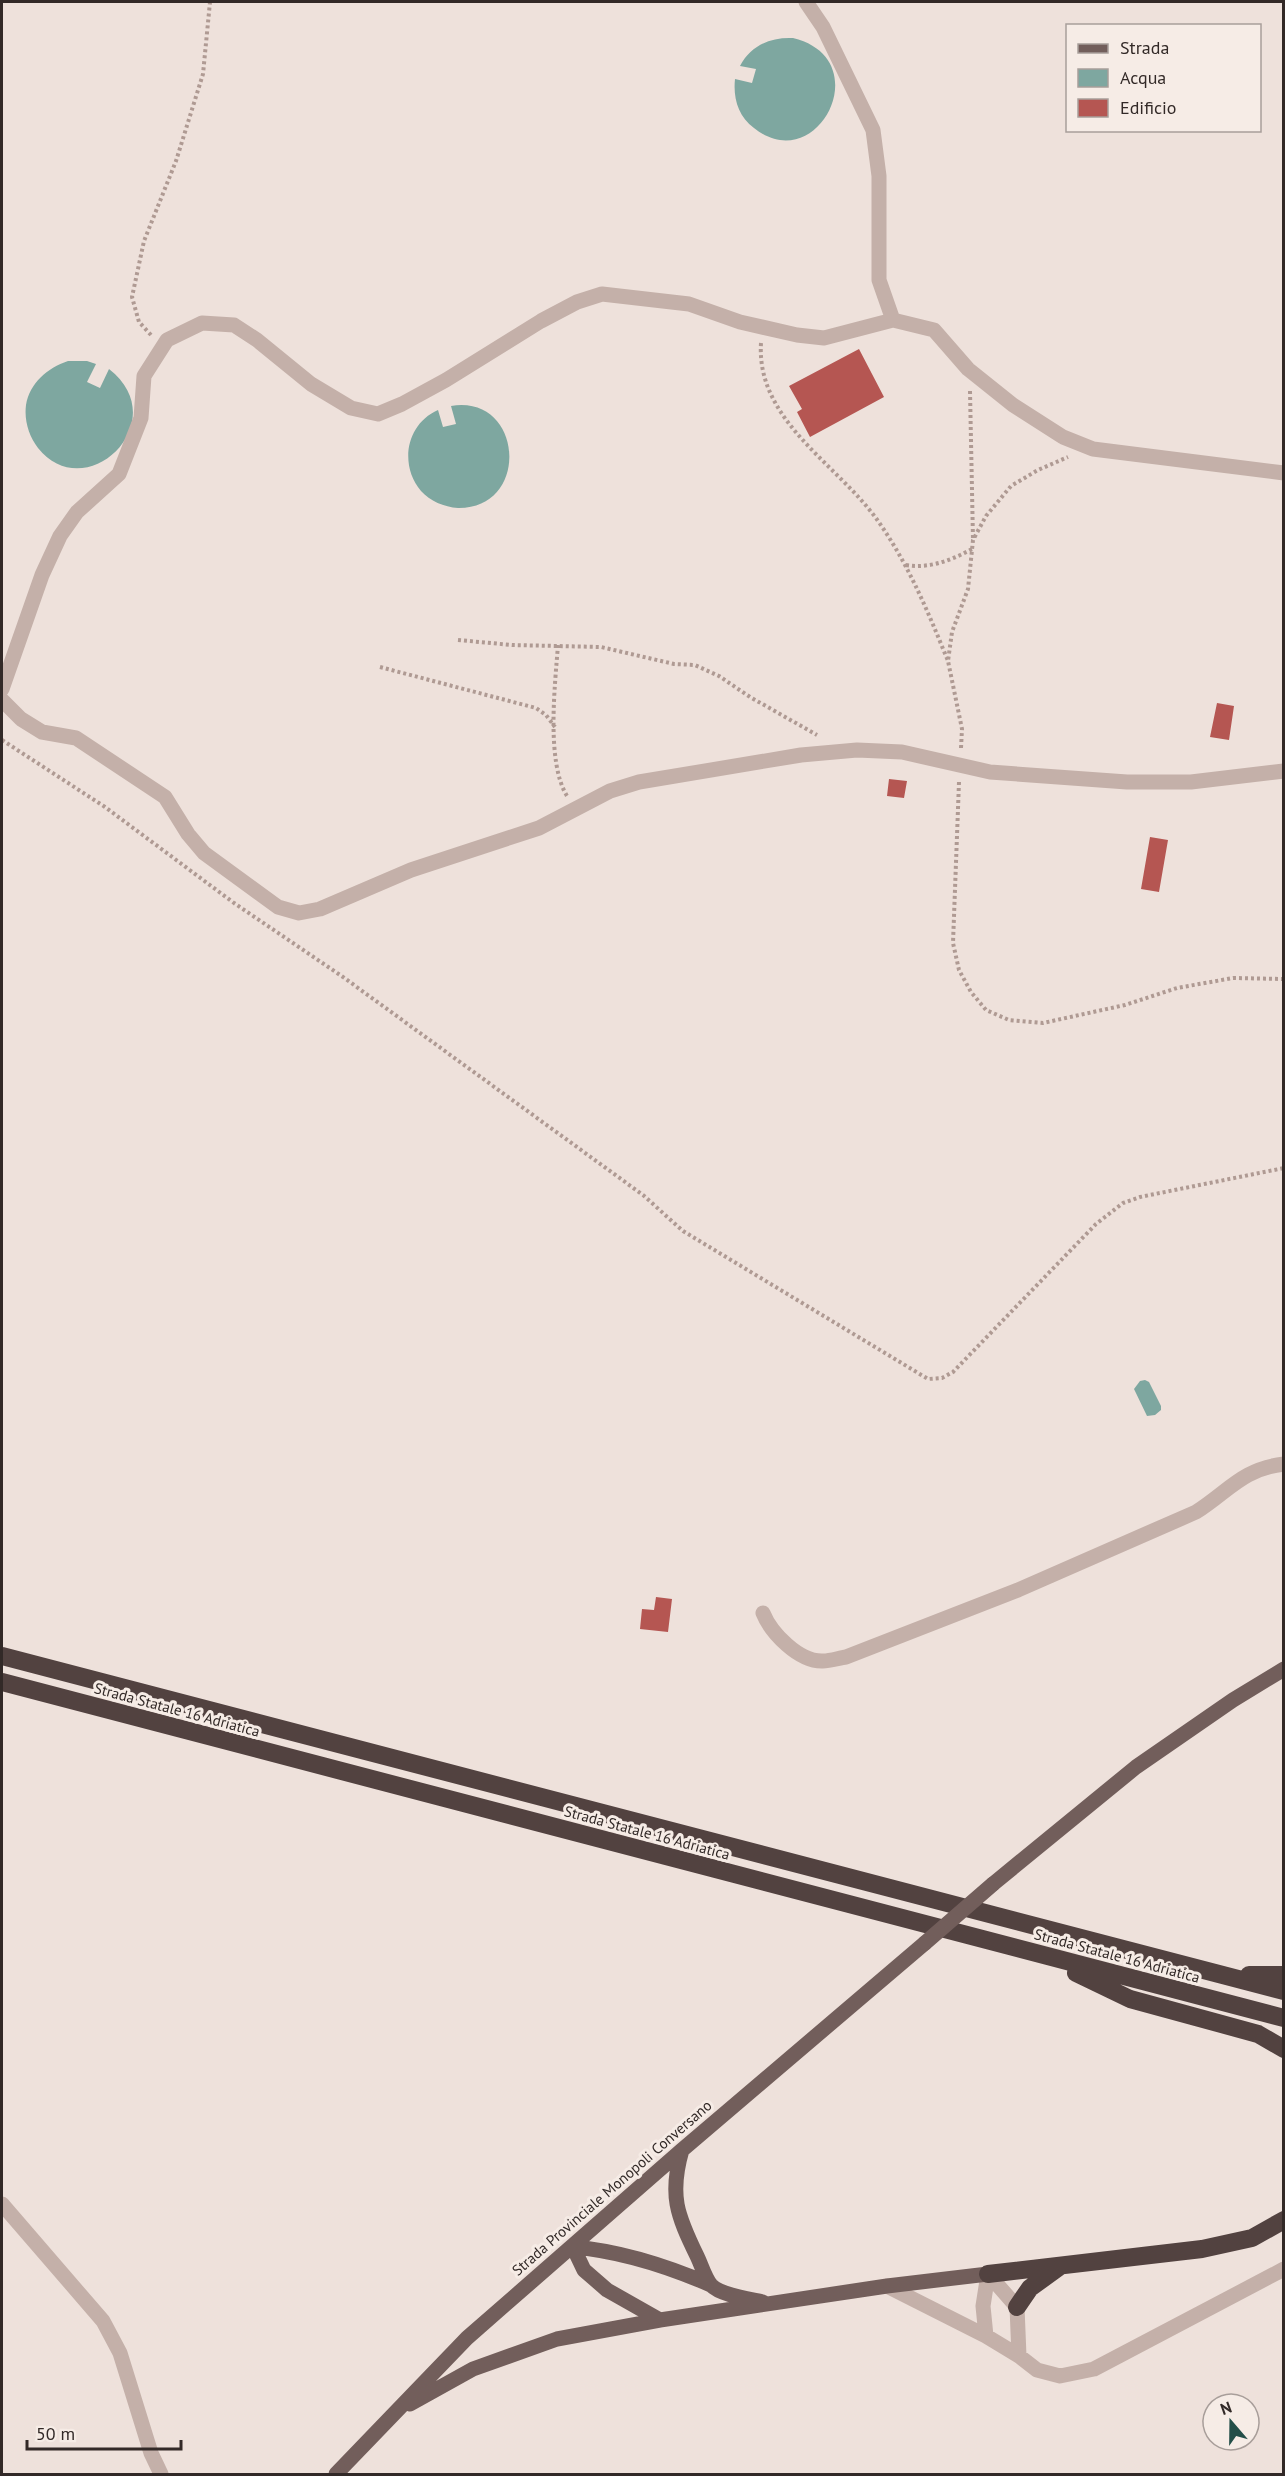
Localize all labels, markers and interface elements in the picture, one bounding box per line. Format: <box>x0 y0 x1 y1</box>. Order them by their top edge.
legend <box>1066 24 1261 132</box>
text: Strada <box>1120 36 1169 59</box>
text: Acqua <box>1120 66 1166 89</box>
text: Edificio <box>1120 96 1176 119</box>
street label: Strada Statale 16 Adriatica <box>92 1678 262 1741</box>
street label: Strada Statale 16 Adriatica <box>562 1801 732 1864</box>
street label: Strada Statale 16 Adriatica <box>1032 1924 1202 1987</box>
street label: Strada Provinciale Monopoli Conversano <box>508 2096 715 2280</box>
north arrow <box>1201 2392 1261 2452</box>
text: N <box>1218 2397 1234 2419</box>
scale bar <box>27 2413 182 2451</box>
text: 50 m <box>36 2422 75 2445</box>

